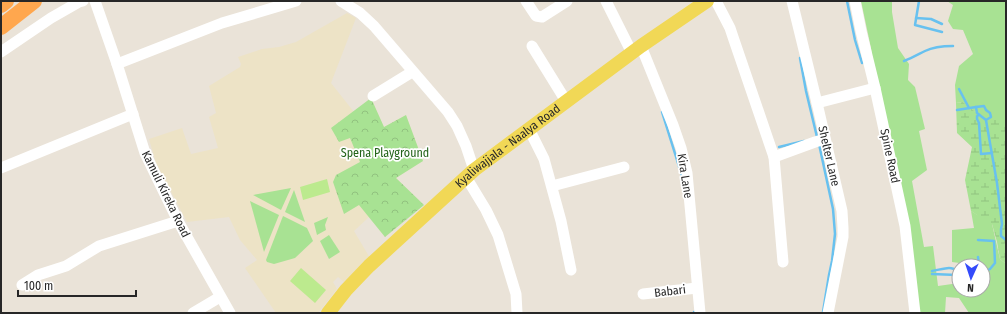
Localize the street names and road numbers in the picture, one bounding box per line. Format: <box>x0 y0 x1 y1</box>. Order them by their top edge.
street label: Kyaliwajjala - Naalya Road <box>452 101 563 191</box>
street label: Shelter Lane <box>815 125 843 188</box>
street label: Spine Road <box>877 127 903 185</box>
street label: Kamuli Kireka Road <box>139 148 193 240</box>
street label: Kira Lane <box>675 153 695 200</box>
street label: Babari <box>653 282 687 300</box>

